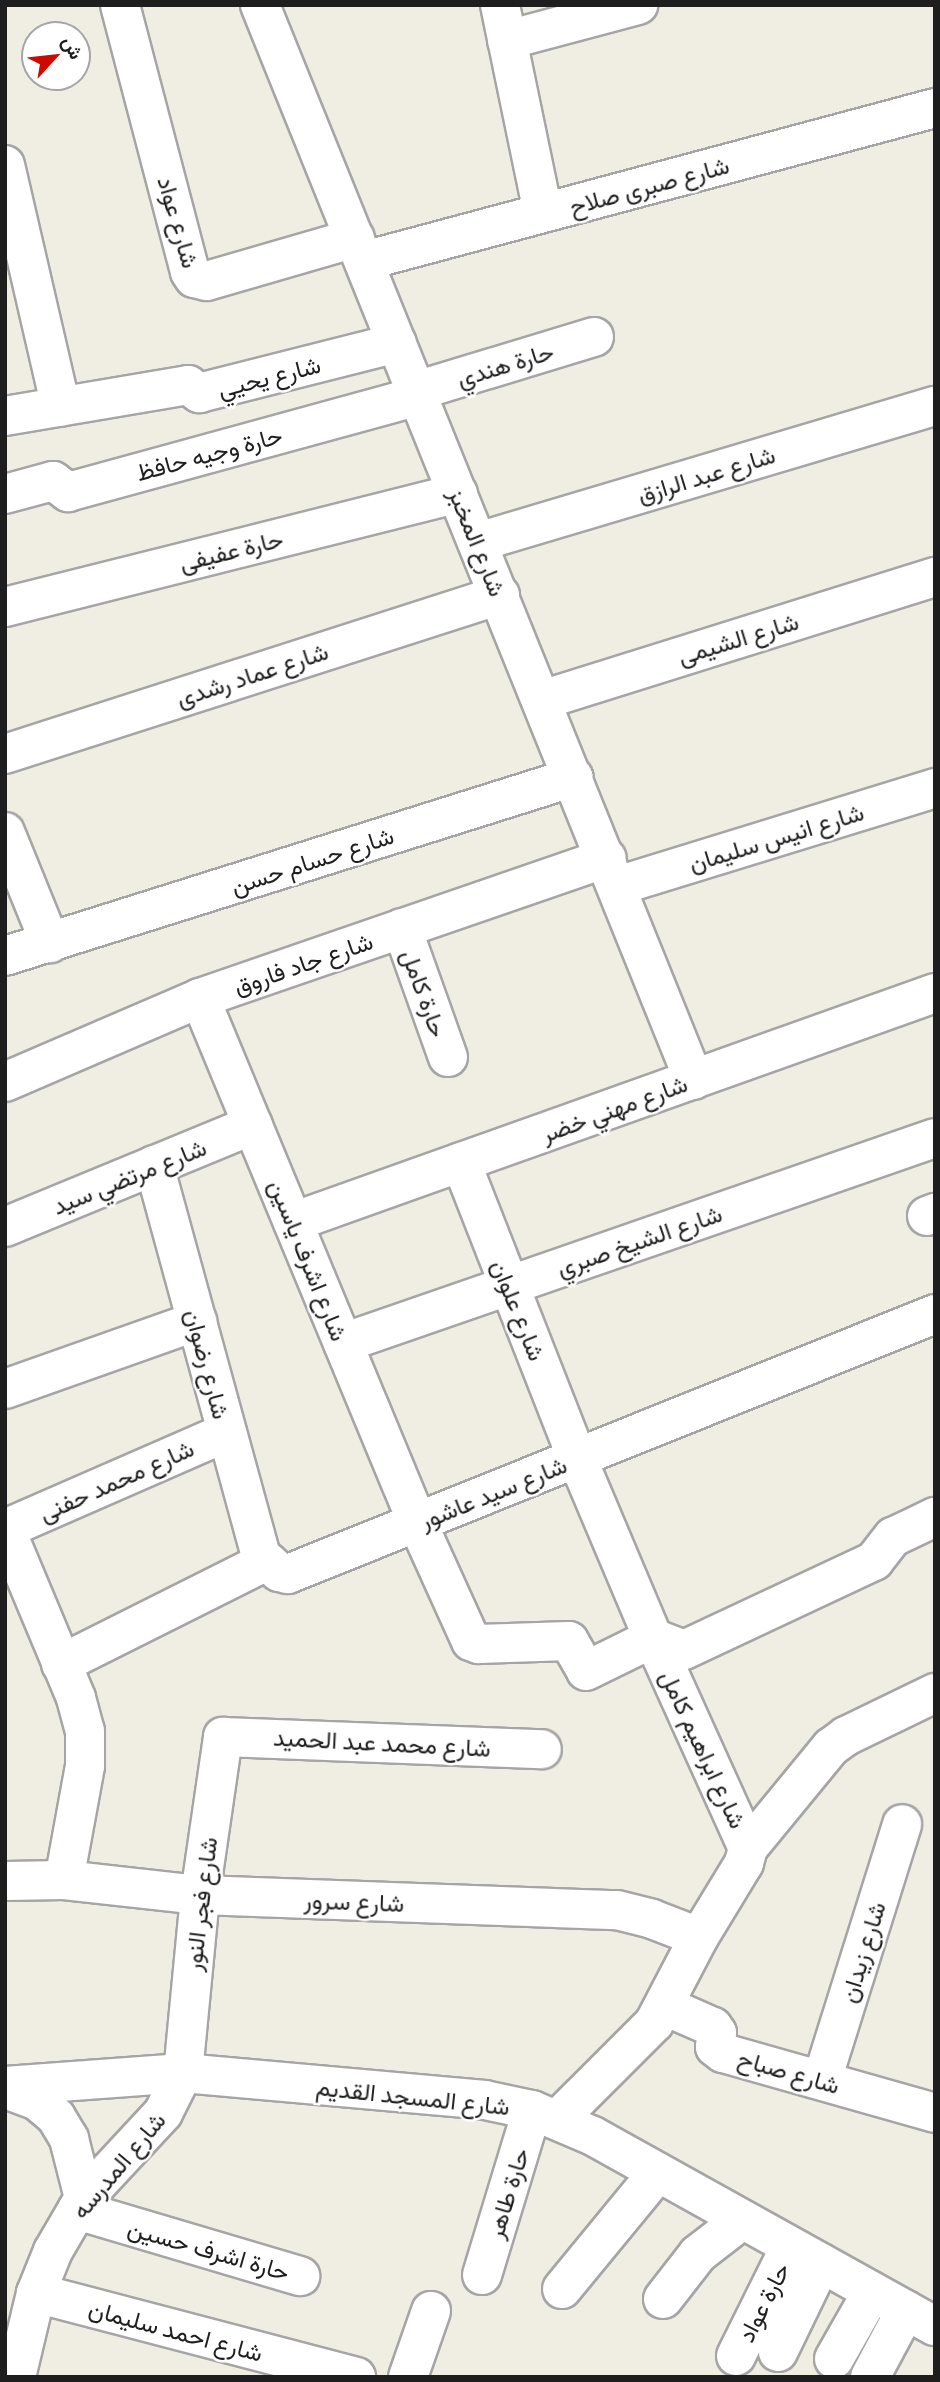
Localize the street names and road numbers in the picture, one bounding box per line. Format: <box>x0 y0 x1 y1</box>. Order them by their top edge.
street label: شارع صبرى صلاح <box>566 150 732 220</box>
street label: شارع عواد <box>152 173 206 271</box>
street label: حارة هندي <box>453 336 557 392</box>
street label: شارع يحيي <box>215 349 323 403</box>
street label: حارة وجيه حافظ <box>133 420 285 486</box>
street label: شارع عبد الرازق <box>634 439 778 509</box>
street label: شارع المخبز <box>443 484 513 600</box>
street label: حارة عفيفى <box>176 523 286 577</box>
street label: شارع الشيمى <box>674 606 802 670</box>
street label: شارع عماد رشدى <box>172 636 332 712</box>
street label: شارع انيس سليمان <box>685 797 867 877</box>
street label: شارع حسام حسن <box>227 820 397 900</box>
street label: شارع جاد فاروق <box>230 926 376 1000</box>
street label: حارة كامل <box>396 945 454 1041</box>
street label: شارع مهني خضر <box>537 1068 691 1148</box>
street label: شارع مرتضي سيد <box>48 1132 210 1220</box>
street label: شارع اشرف ياسين <box>264 1175 354 1345</box>
street label: شارع الشيخ صبري <box>553 1198 725 1282</box>
street label: شارع علوان <box>486 1255 552 1365</box>
street label: شارع رضوان <box>180 1306 236 1422</box>
street label: شارع محمد حفنى <box>34 1433 198 1527</box>
street label: شارع سيد عاشور <box>415 1449 571 1535</box>
street label: شارع ابراهيم كامل <box>655 1665 753 1833</box>
street label: شارع محمد عبد الحميد <box>273 1722 491 1762</box>
street label: شارع فجر النور <box>177 1835 223 1973</box>
street label: شارع سرور <box>303 1885 405 1917</box>
street label: شارع زيدان <box>833 1898 891 2006</box>
street label: شارع صباح <box>735 2043 843 2099</box>
street label: شارع المسجد القديم <box>315 2072 511 2120</box>
street label: شارع المدرسه <box>65 2106 171 2224</box>
street label: حارة طاهر <box>480 2144 534 2242</box>
street label: حارة اشرف حسين <box>125 2212 293 2286</box>
street label: حارة عواد <box>731 2257 795 2347</box>
street label: شارع احمد سليمان <box>86 2293 266 2367</box>

